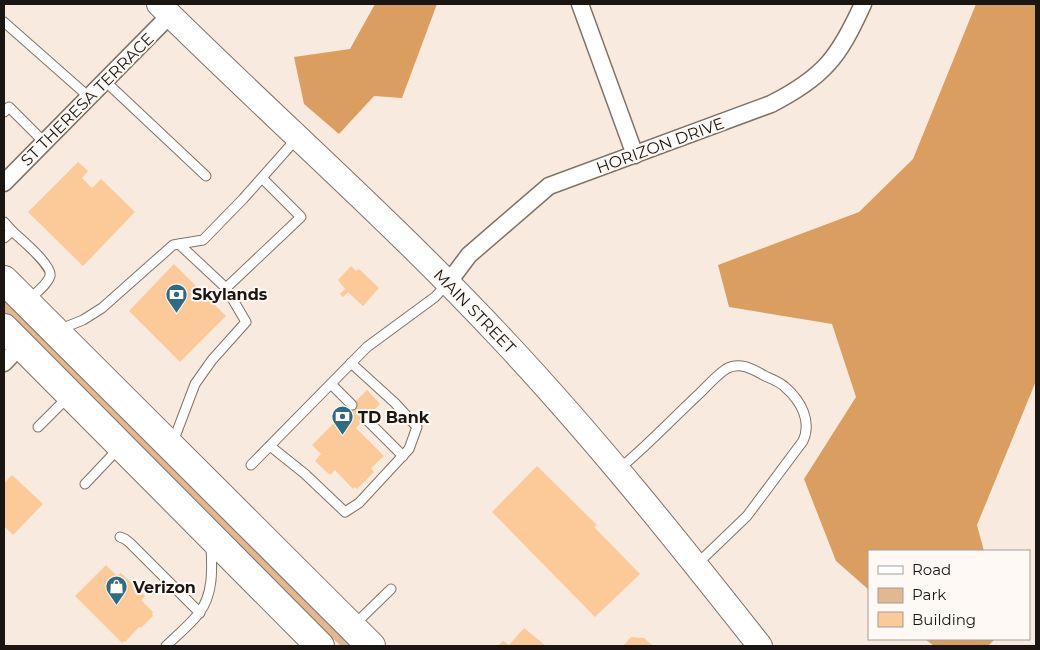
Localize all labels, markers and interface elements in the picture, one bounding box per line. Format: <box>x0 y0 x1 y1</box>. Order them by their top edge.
street label: ST THERESA TERRACE <box>17 29 158 170</box>
street label: HORIZON DRIVE <box>594 113 727 177</box>
street label: MAIN STREET <box>430 265 520 358</box>
bank icon: Skylands <box>164 282 188 313</box>
place label: Skylands <box>192 285 268 304</box>
bank icon: TD Bank <box>330 405 354 436</box>
place label: TD Bank <box>358 408 430 427</box>
legend <box>868 550 1030 640</box>
text: Road <box>912 560 951 579</box>
shop icon: Verizon <box>105 575 129 606</box>
place label: Verizon <box>132 578 196 597</box>
text: Park <box>912 585 946 604</box>
text: Building <box>912 610 976 629</box>

